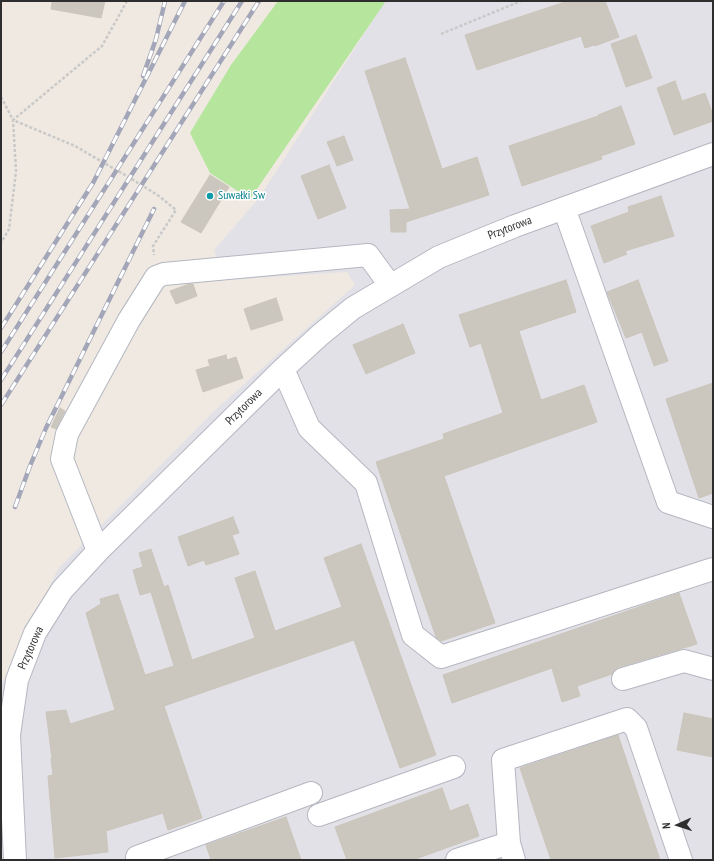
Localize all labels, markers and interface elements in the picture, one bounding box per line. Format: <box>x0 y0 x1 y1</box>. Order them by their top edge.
place label: Suwałki Sw <box>218 189 265 203</box>
marker: Suwałki Sw <box>205 191 215 201</box>
street label: Przytorowa <box>486 213 534 243</box>
street label: Przytorowa <box>223 386 265 428</box>
street label: Przytorowa <box>15 624 47 672</box>
north arrow <box>658 805 698 845</box>
text: N <box>659 822 673 829</box>

